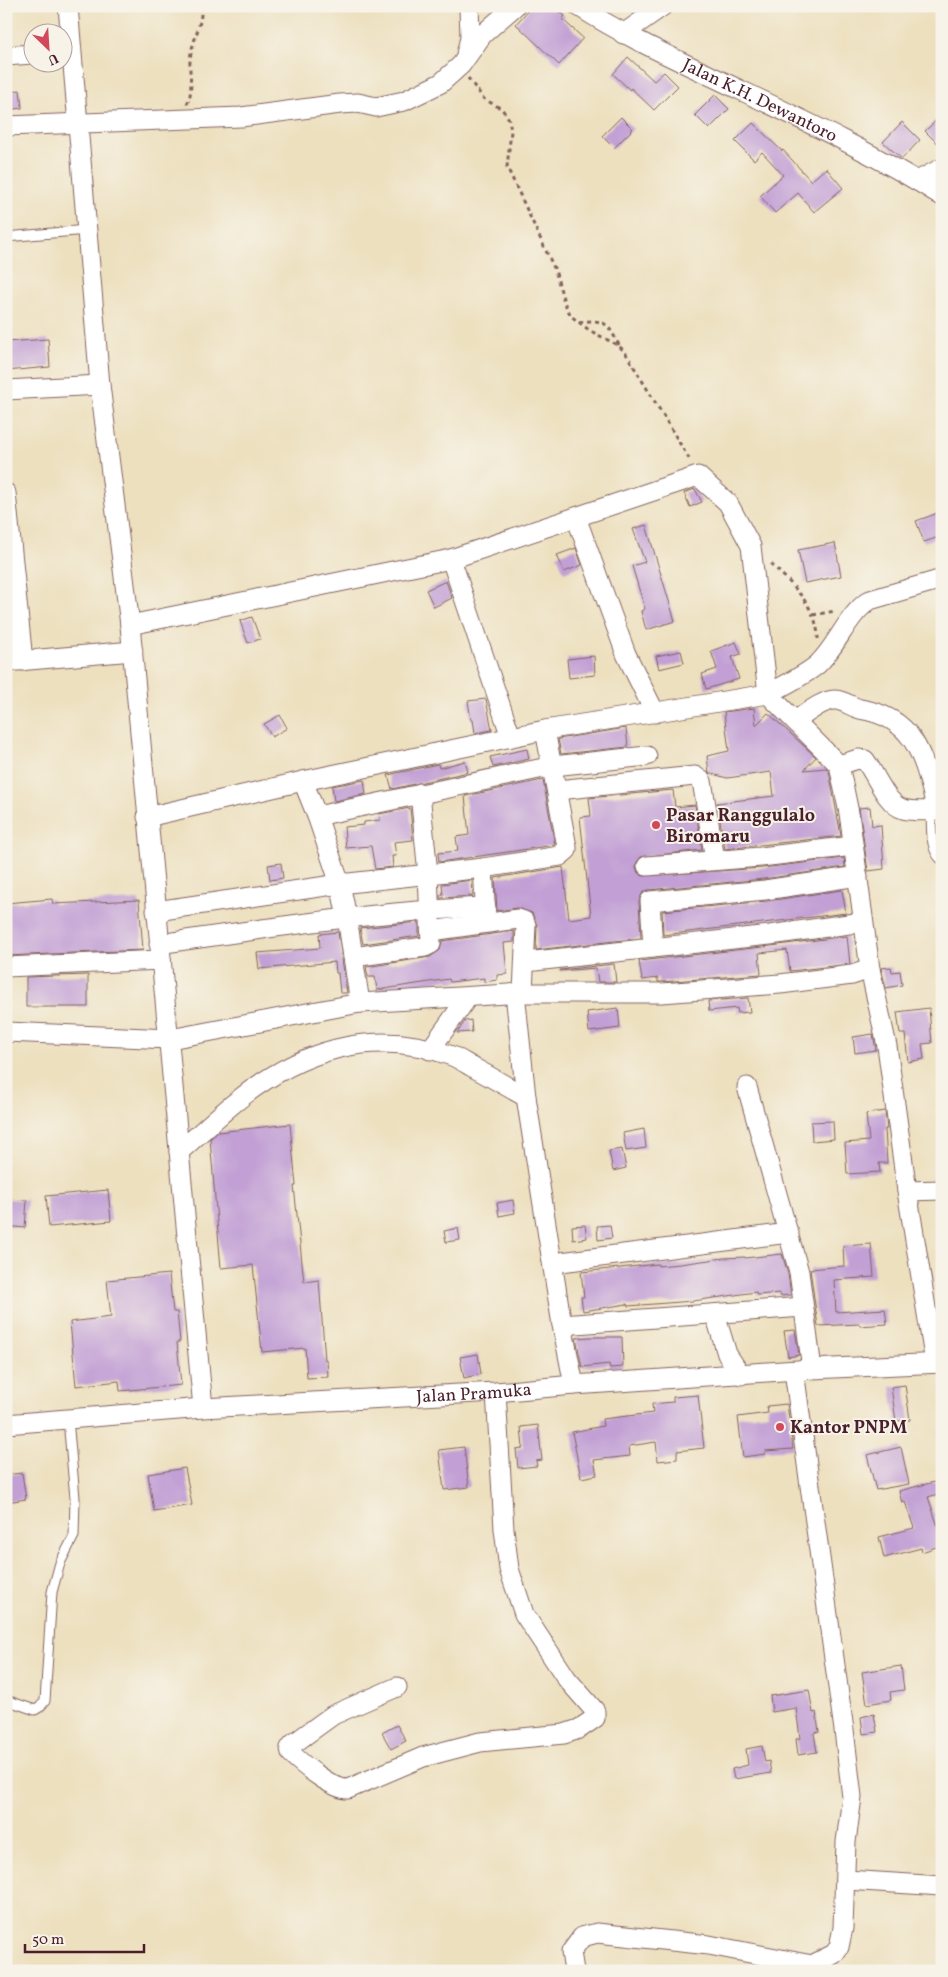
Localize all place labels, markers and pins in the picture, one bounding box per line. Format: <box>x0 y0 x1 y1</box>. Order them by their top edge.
place label: Pasar Ranggulalo Biromaru <box>666 804 815 850</box>
marker: Pasar Ranggulalo Biromaru <box>650 819 662 831</box>
place label: Kantor PNPM <box>790 1416 907 1441</box>
marker: Kantor PNPM <box>774 1421 786 1433</box>

